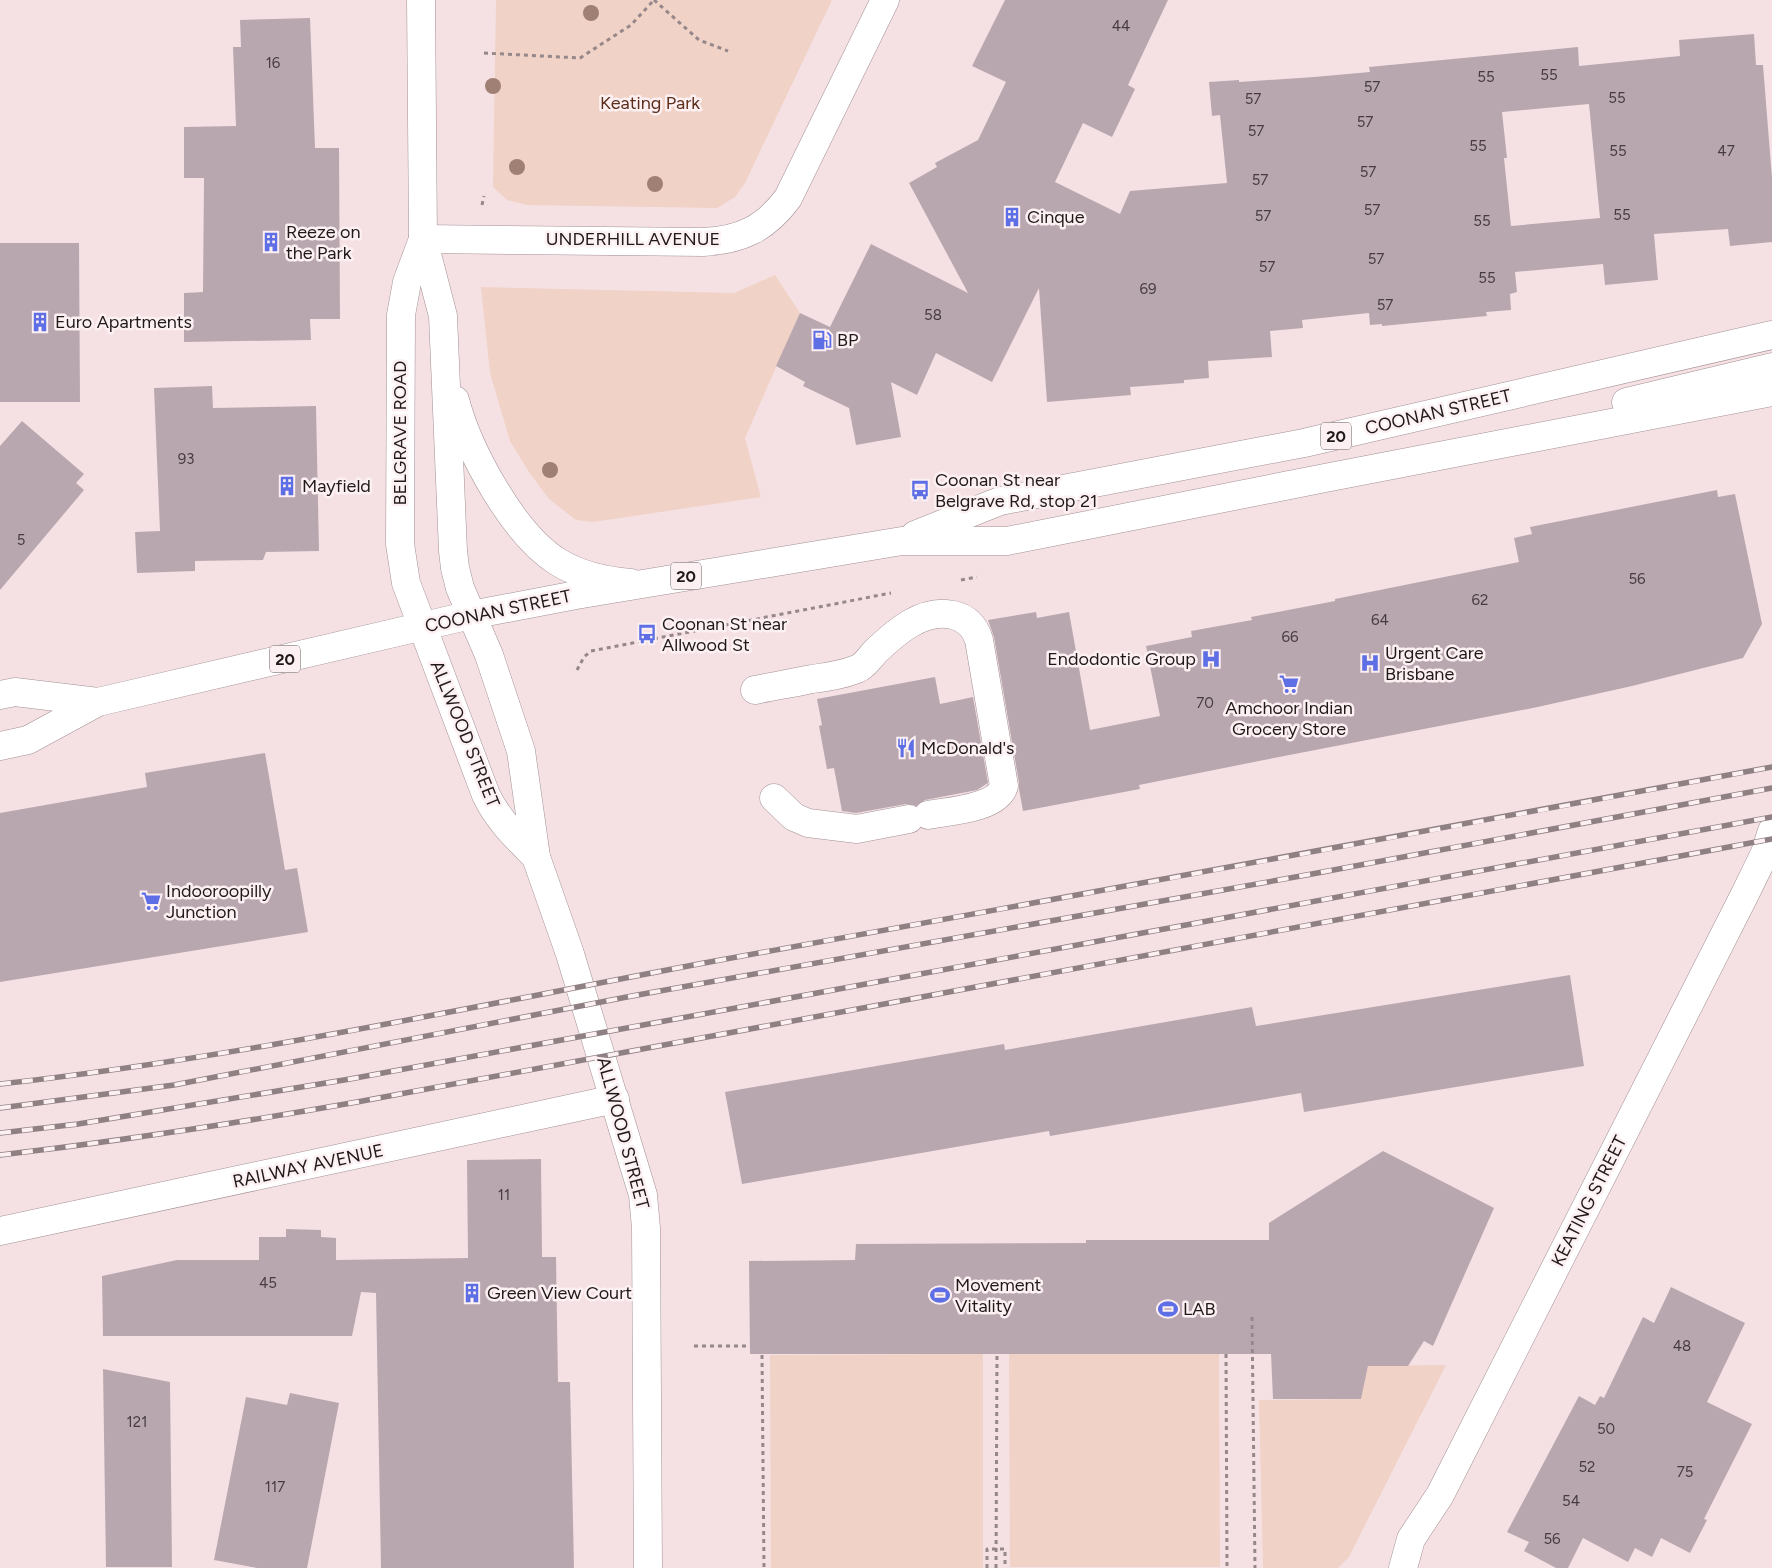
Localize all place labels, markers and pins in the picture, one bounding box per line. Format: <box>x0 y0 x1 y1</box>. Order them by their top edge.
building icon: Cinque <box>1001 206 1023 228</box>
place label: Cinque <box>1027 206 1085 228</box>
place label: Reeze on the Park <box>286 221 361 264</box>
building icon: Reeze on the Park <box>260 231 282 253</box>
building icon: Euro Apartments <box>29 311 51 333</box>
place label: Euro Apartments <box>55 311 192 333</box>
fuel station icon: BP <box>811 329 833 351</box>
place label: BP <box>837 329 858 351</box>
place label: Coonan St near Belgrave Rd, stop 21 <box>935 469 1097 512</box>
building icon: Mayfield <box>276 475 298 497</box>
place label: Mayfield <box>302 475 371 497</box>
bus stop icon: Coonan St near Belgrave Rd, stop 21 <box>909 479 931 501</box>
place label: Coonan St near Allwood St <box>662 613 787 656</box>
bus stop icon: Coonan St near Allwood St <box>636 623 658 645</box>
place label: Urgent Care Brisbane <box>1385 642 1484 685</box>
place label: Endodontic Group <box>1047 648 1196 670</box>
hospital icon: Endodontic Group <box>1200 648 1222 670</box>
hospital icon: Urgent Care Brisbane <box>1359 652 1381 674</box>
supermarket icon: Amchoor Indian Grocery Store <box>1278 673 1300 695</box>
place label: Amchoor Indian Grocery Store <box>1225 697 1353 740</box>
restaurant icon: McDonald's <box>895 737 917 759</box>
place label: McDonald's <box>921 737 1015 759</box>
place label: Indooroopilly Junction <box>166 880 272 923</box>
supermarket icon: Indooroopilly Junction <box>140 890 162 912</box>
place label: Movement Vitality <box>955 1274 1042 1317</box>
building icon: Green View Court <box>461 1282 483 1304</box>
place label: Green View Court <box>487 1282 632 1304</box>
sports icon: Movement Vitality <box>929 1284 951 1306</box>
sports icon: LAB <box>1157 1298 1179 1320</box>
place label: LAB <box>1183 1298 1216 1320</box>

